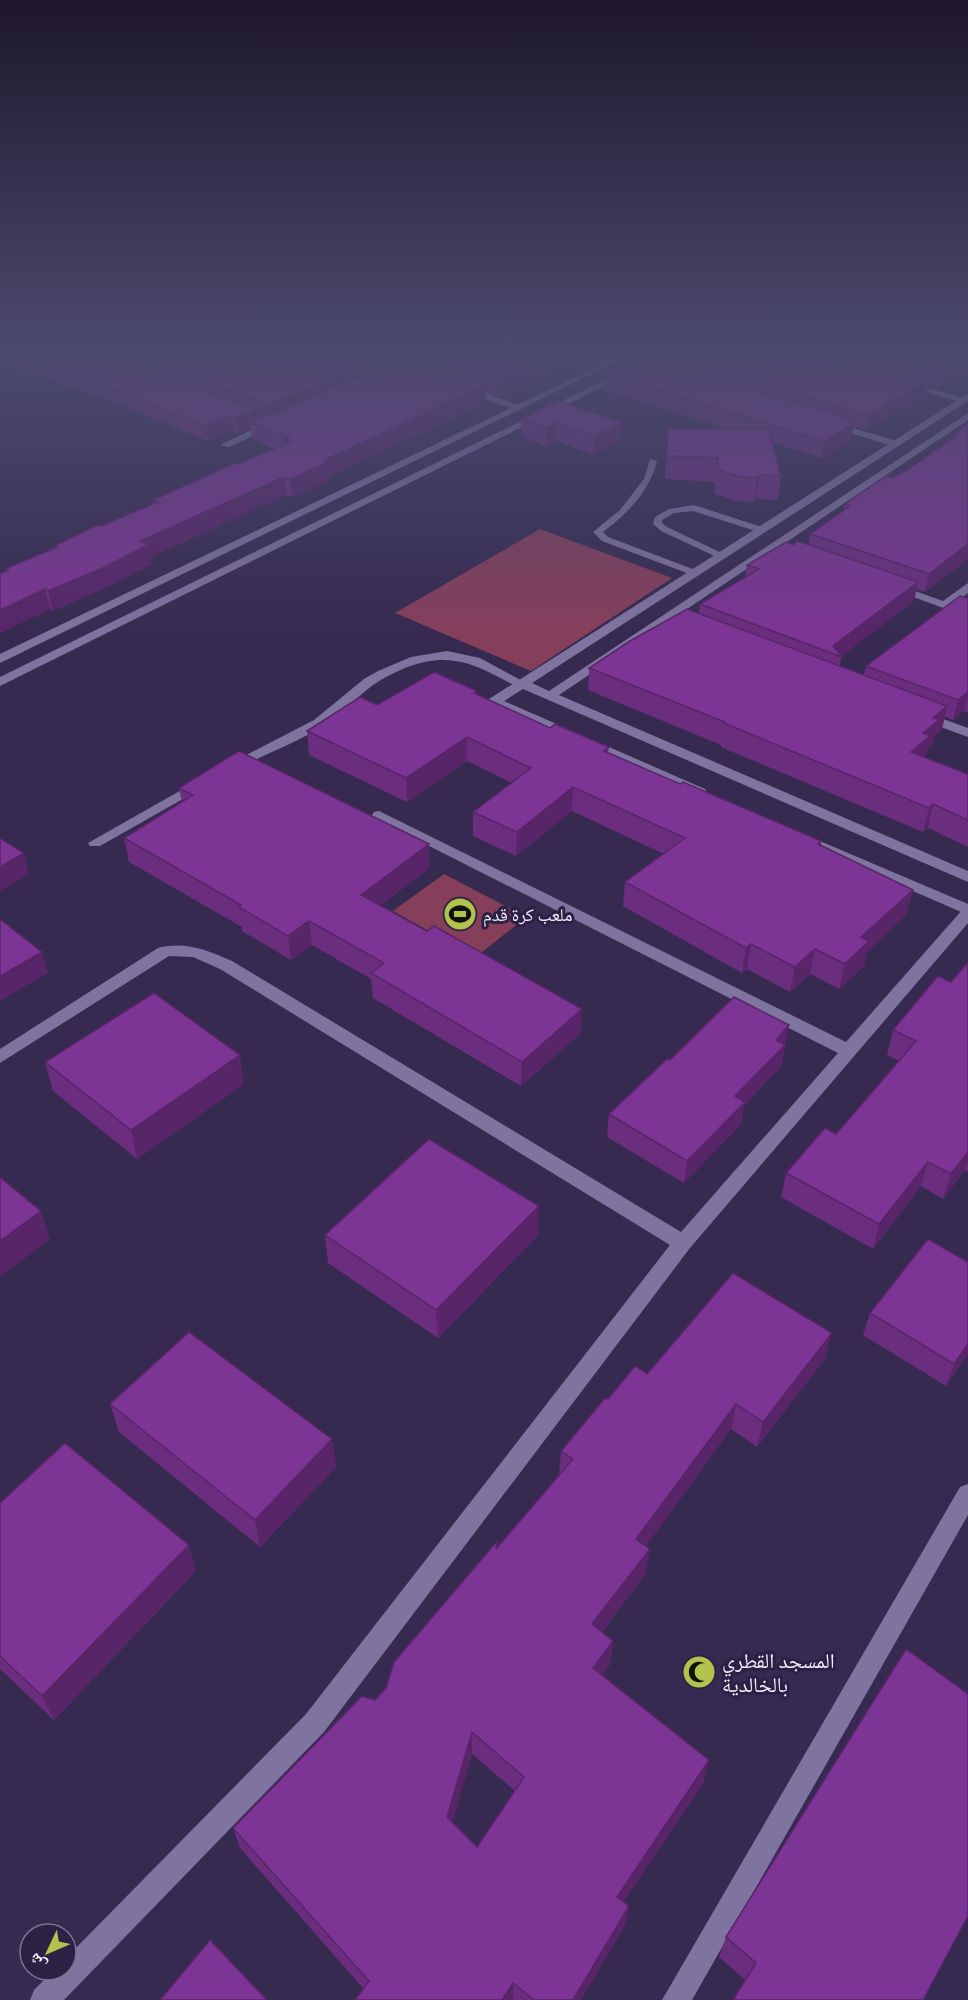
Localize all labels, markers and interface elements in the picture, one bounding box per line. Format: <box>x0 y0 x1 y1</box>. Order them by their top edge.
sports icon: ملعب كرة قدم <box>442 896 478 932</box>
place label: ملعب كرة قدم <box>483 903 572 927</box>
place label: المسجد القطري بالخالدية <box>722 1647 835 1698</box>
mosque icon: المسجد القطري بالخالدية <box>681 1654 717 1690</box>
north arrow <box>18 1922 78 1982</box>
text: ش <box>24 1949 50 1975</box>

